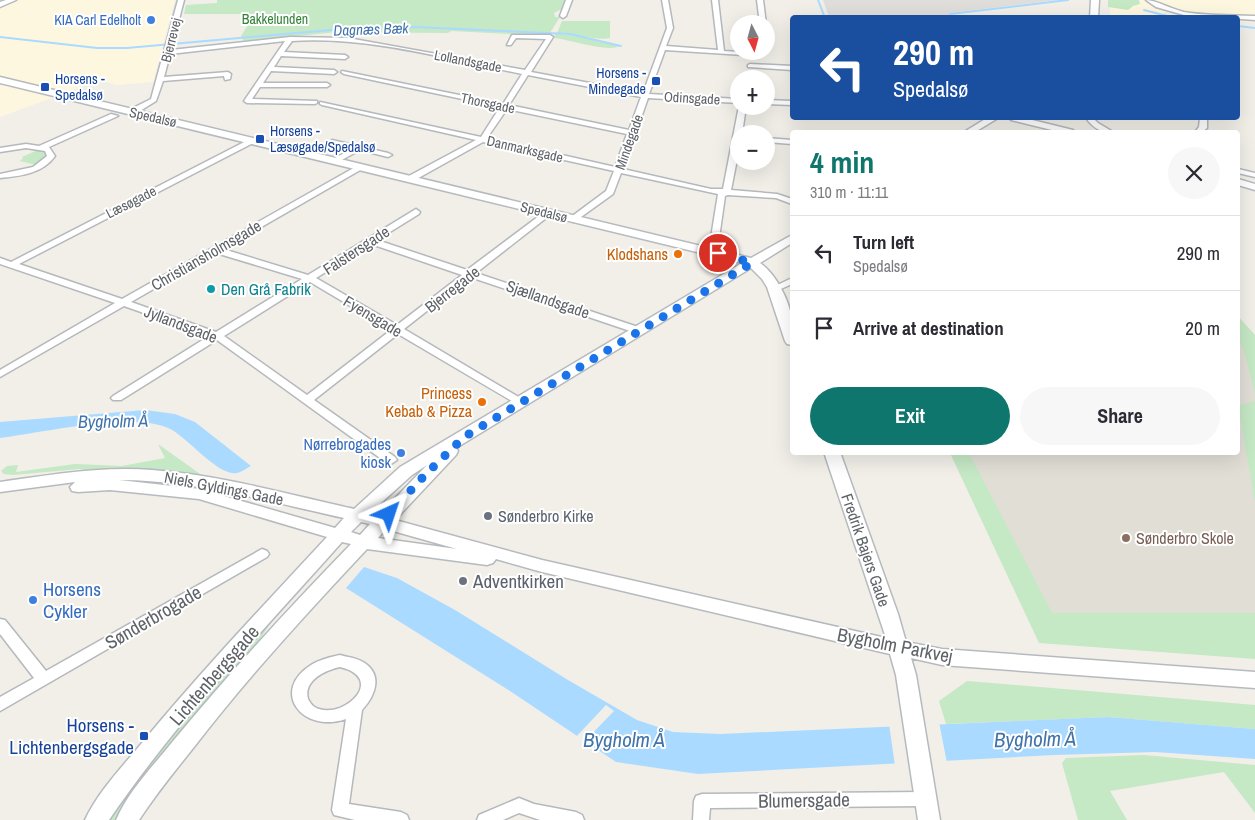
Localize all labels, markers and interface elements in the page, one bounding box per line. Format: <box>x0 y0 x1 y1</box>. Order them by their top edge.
park label: Bakkelunden <box>242 10 308 28</box>
place label: KIA Carl Edelholt <box>54 11 141 29</box>
marker: KIA Carl Edelholt <box>145 14 157 26</box>
north arrow <box>730 15 775 60</box>
map controls <box>730 15 775 170</box>
street label: Bjerrevej <box>157 16 185 64</box>
water label: Dagnæs Bæk <box>333 17 410 41</box>
text: 290 m <box>893 29 974 76</box>
icon: left <box>810 35 875 100</box>
street label: Lollandsgade <box>433 46 503 76</box>
place label: Horsens - Mindegade <box>589 64 646 98</box>
place label: Horsens - Spedalsø <box>55 70 105 104</box>
button: + <box>730 70 775 115</box>
text: Spedalsø <box>893 74 968 104</box>
marker: Horsens - Mindegade <box>650 75 662 87</box>
marker: Horsens - Spedalsø <box>39 81 51 93</box>
street label: Thorsgade <box>459 88 517 118</box>
street label: Odinsgade <box>663 88 721 108</box>
street label: Spedalsø <box>128 103 178 131</box>
street label: Mindegade <box>611 112 647 172</box>
place label: Horsens - Læsøgade/Spedalsø <box>270 122 375 156</box>
button: − <box>730 125 775 170</box>
street label: Danmarksgade <box>485 131 565 167</box>
marker: Horsens - Læsøgade/Spedalsø <box>254 133 266 145</box>
text: 4 min <box>810 142 874 182</box>
button: close <box>1168 147 1220 199</box>
text: 310 m · 11:11 <box>810 181 888 203</box>
street label: Læsøgade <box>103 182 159 222</box>
street label: Spedalsø <box>519 197 569 227</box>
street label: Christiansholmsgade <box>147 214 265 296</box>
street label: Falstersgade <box>318 220 394 280</box>
text: Turn left <box>853 229 914 255</box>
pin <box>697 232 739 274</box>
icon: arrive <box>704 239 732 267</box>
icon: left <box>810 239 838 267</box>
text: 290 m <box>1177 240 1220 266</box>
place label: Klodshans <box>607 243 668 265</box>
marker: Klodshans <box>672 248 684 260</box>
text: Spedalsø <box>853 255 908 277</box>
street label: Bjerregade <box>420 261 484 317</box>
street label: Sjællandsgade <box>503 274 593 324</box>
place label: Den Grå Fabrik <box>221 278 311 300</box>
marker: Den Grå Fabrik <box>205 283 217 295</box>
street label: Fyensgade <box>340 290 406 342</box>
street label: Jyllandsgade <box>141 300 221 348</box>
icon: arrive <box>810 314 838 342</box>
text: Arrive at destination <box>853 315 1004 341</box>
text: 20 m <box>1185 315 1220 341</box>
place label: Princess Kebab & Pizza <box>385 382 473 422</box>
button: Exit <box>810 387 1010 445</box>
button: Share <box>1020 387 1220 445</box>
marker: Princess Kebab & Pizza <box>476 396 488 408</box>
water label: Bygholm Å <box>78 408 149 434</box>
place label: Nørrebrogades kiosk <box>303 433 391 473</box>
marker: Nørrebrogades kiosk <box>395 447 407 459</box>
street label: Niels Gyldings Gade <box>162 466 286 510</box>
position arrow <box>362 487 414 539</box>
street label: Fredrik Bajers Gade <box>836 491 896 609</box>
place label: Sønderbro Kirke <box>498 505 594 527</box>
marker: Sønderbro Kirke <box>482 510 494 522</box>
place label: Sønderbro Skole <box>1136 527 1234 549</box>
marker: Sønderbro Skole <box>1120 532 1132 544</box>
place label: Adventkirken <box>472 568 564 594</box>
marker: Adventkirken <box>457 575 469 587</box>
place label: Horsens Cykler <box>43 576 101 624</box>
street label: Sønderbrogade <box>100 579 206 655</box>
marker: Horsens Cykler <box>27 594 39 606</box>
street label: Lichtenbergsgade <box>163 619 265 731</box>
street label: Bygholm Parkvej <box>835 621 955 669</box>
place label: Horsens - Lichtenbergsgade <box>9 712 134 760</box>
water label: Bygholm Å <box>994 724 1076 754</box>
water label: Bygholm Å <box>583 725 665 754</box>
marker: Horsens - Lichtenbergsgade <box>138 730 150 742</box>
street label: Blumersgade <box>758 786 850 814</box>

